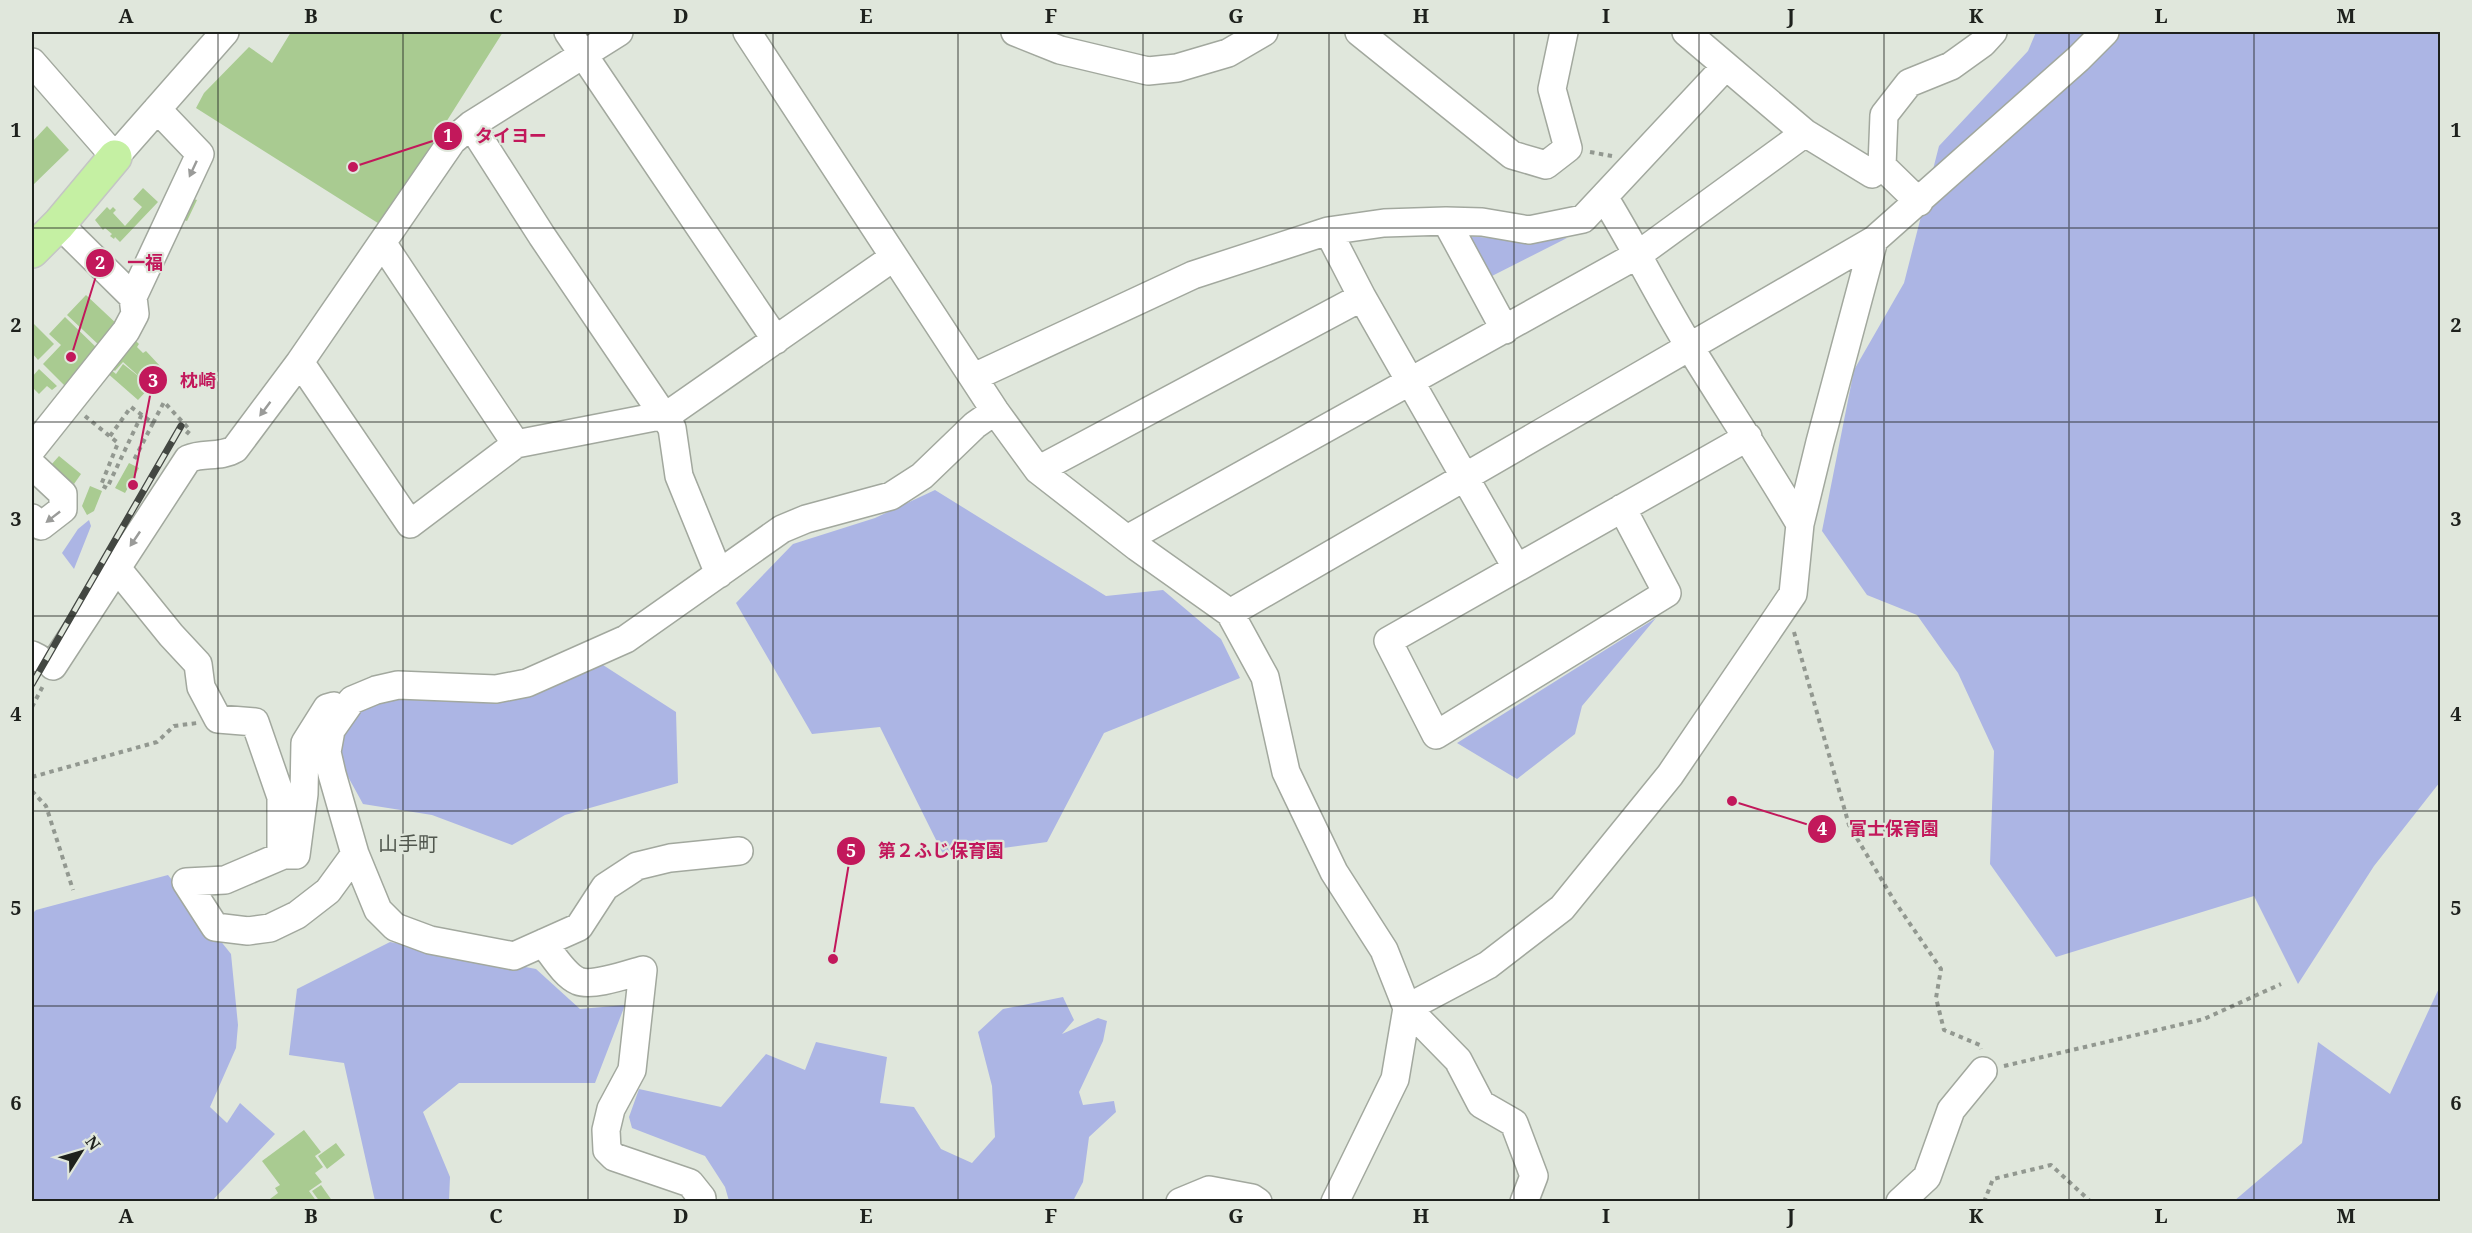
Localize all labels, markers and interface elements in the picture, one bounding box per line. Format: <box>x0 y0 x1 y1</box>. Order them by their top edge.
text: A <box>118 2 134 29</box>
text: B <box>304 2 318 29</box>
text: C <box>489 2 503 29</box>
text: D <box>673 2 689 29</box>
text: E <box>859 2 873 29</box>
text: F <box>1045 2 1057 29</box>
text: G <box>1228 2 1244 29</box>
text: H <box>1413 2 1429 29</box>
text: I <box>1602 2 1610 29</box>
text: J <box>1786 2 1795 29</box>
text: K <box>1969 2 1984 29</box>
text: L <box>2154 2 2168 29</box>
text: M <box>2336 2 2356 29</box>
text: 1 <box>10 116 22 143</box>
text: 1 <box>2450 116 2462 143</box>
callout: タイヨー <box>433 118 559 154</box>
text: 1 <box>443 123 453 147</box>
text: タイヨー <box>475 123 547 147</box>
one-way arrow <box>189 161 198 178</box>
callout: 一福 <box>85 245 175 281</box>
text: 2 <box>95 250 105 274</box>
text: 一福 <box>127 250 163 274</box>
text: 2 <box>10 311 22 338</box>
text: 2 <box>2450 311 2462 338</box>
callout: 枕崎 <box>138 362 228 398</box>
text: 3 <box>148 368 158 392</box>
text: 枕崎 <box>180 368 216 392</box>
one-way arrow <box>259 401 272 417</box>
text: 3 <box>10 505 22 532</box>
text: 3 <box>2450 505 2462 532</box>
one-way arrow <box>45 510 61 523</box>
one-way arrow <box>129 530 141 546</box>
text: 4 <box>10 700 22 727</box>
text: 4 <box>2450 700 2462 727</box>
callout: 富士保育園 <box>1807 811 1951 847</box>
text: 4 <box>1817 816 1827 840</box>
text: 富士保育園 <box>1849 816 1939 840</box>
district label: 山手町 <box>378 830 438 857</box>
callout: 第２ふじ保育園 <box>836 833 1016 869</box>
text: 5 <box>846 838 856 862</box>
text: 第２ふじ保育園 <box>878 838 1004 862</box>
text: 5 <box>10 894 22 921</box>
text: 5 <box>2450 894 2462 921</box>
text: 6 <box>10 1089 22 1116</box>
text: 6 <box>2450 1089 2462 1116</box>
north arrow <box>51 1122 111 1182</box>
text: N <box>80 1131 106 1155</box>
text: A <box>118 1202 134 1229</box>
text: B <box>304 1202 318 1229</box>
text: C <box>489 1202 503 1229</box>
text: D <box>673 1202 689 1229</box>
text: E <box>859 1202 873 1229</box>
text: F <box>1045 1202 1057 1229</box>
text: G <box>1228 1202 1244 1229</box>
text: H <box>1413 1202 1429 1229</box>
text: I <box>1602 1202 1610 1229</box>
text: J <box>1786 1202 1795 1229</box>
text: K <box>1969 1202 1984 1229</box>
text: L <box>2154 1202 2168 1229</box>
text: M <box>2336 1202 2356 1229</box>

